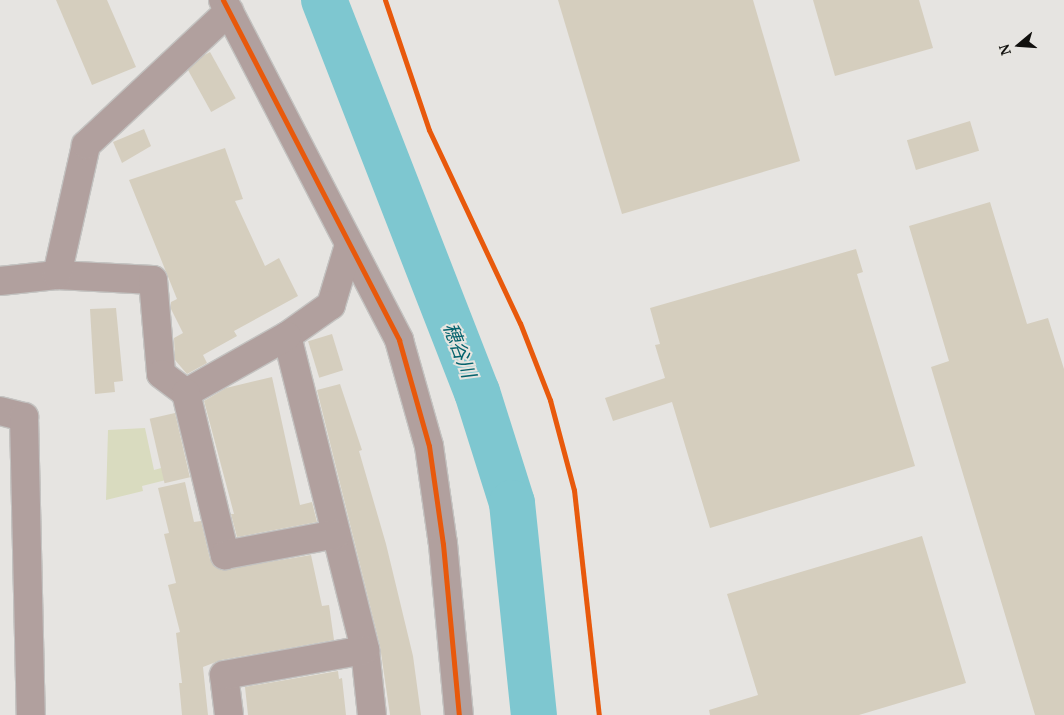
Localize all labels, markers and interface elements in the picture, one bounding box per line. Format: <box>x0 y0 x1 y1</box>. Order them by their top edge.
north arrow <box>994 20 1044 70</box>
text: N <box>994 42 1015 58</box>
water label: 穂谷川 <box>439 319 481 381</box>

